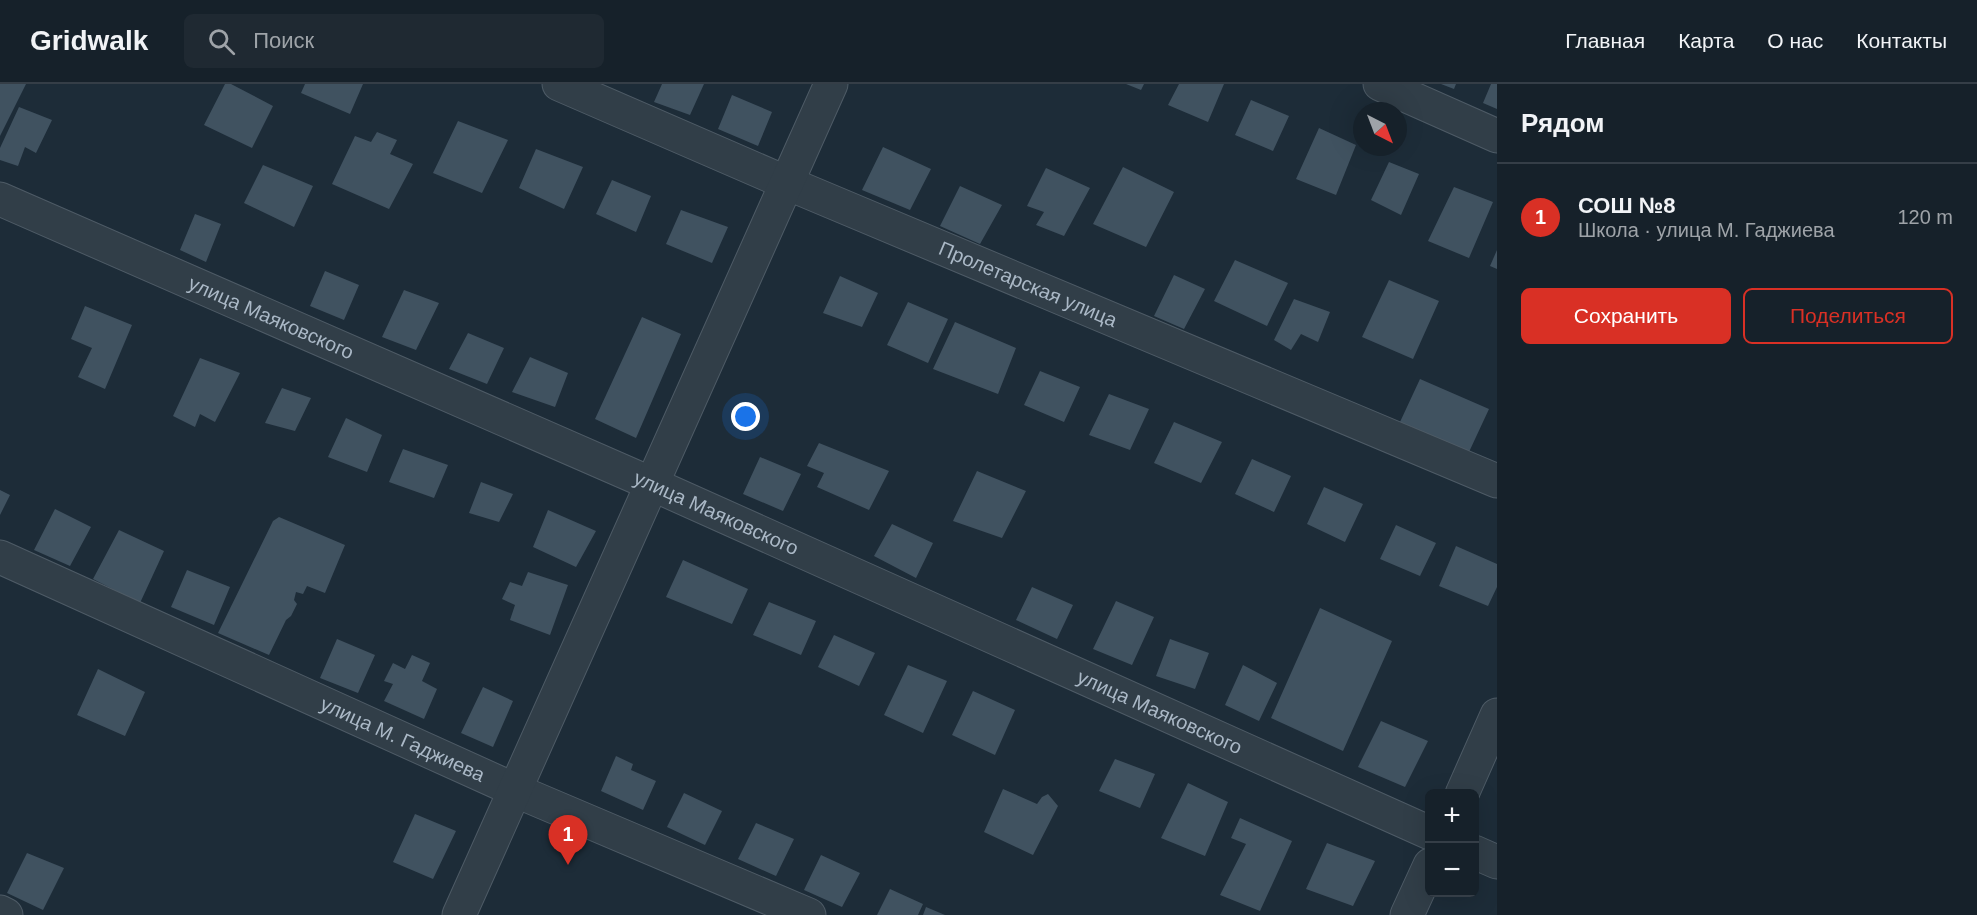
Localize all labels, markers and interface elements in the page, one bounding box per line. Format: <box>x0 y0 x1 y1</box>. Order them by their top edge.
search box <box>184 14 604 68</box>
text: Gridwalk <box>30 25 148 56</box>
icon: search <box>205 25 238 58</box>
text: Поиск <box>253 28 314 53</box>
text: Главная <box>1565 29 1645 52</box>
text: Карта <box>1678 29 1734 52</box>
text: О нас <box>1767 29 1823 52</box>
text: Контакты <box>1856 29 1947 52</box>
north arrow <box>1353 102 1407 156</box>
text: Рядом <box>1521 108 1604 138</box>
text: СОШ №8 <box>1578 193 1675 218</box>
text: 1 <box>1535 206 1546 228</box>
text: 120 m <box>1897 206 1953 228</box>
text: Школа · улица М. Гаджиева <box>1578 219 1835 241</box>
street label: Пролетарская улица <box>936 237 1121 332</box>
street label: улица Маяковского <box>185 272 357 363</box>
button: Сохранить <box>1521 288 1731 344</box>
button: Поделиться <box>1743 288 1953 344</box>
your location <box>731 402 760 431</box>
street label: улица Маяковского <box>631 466 802 559</box>
street label: улица Маяковского <box>1074 665 1245 758</box>
street label: улица М. Гаджиева <box>317 692 489 786</box>
map controls <box>1425 789 1479 897</box>
button: + <box>1425 789 1479 843</box>
pin: 1 <box>548 816 588 865</box>
button: − <box>1425 843 1479 897</box>

